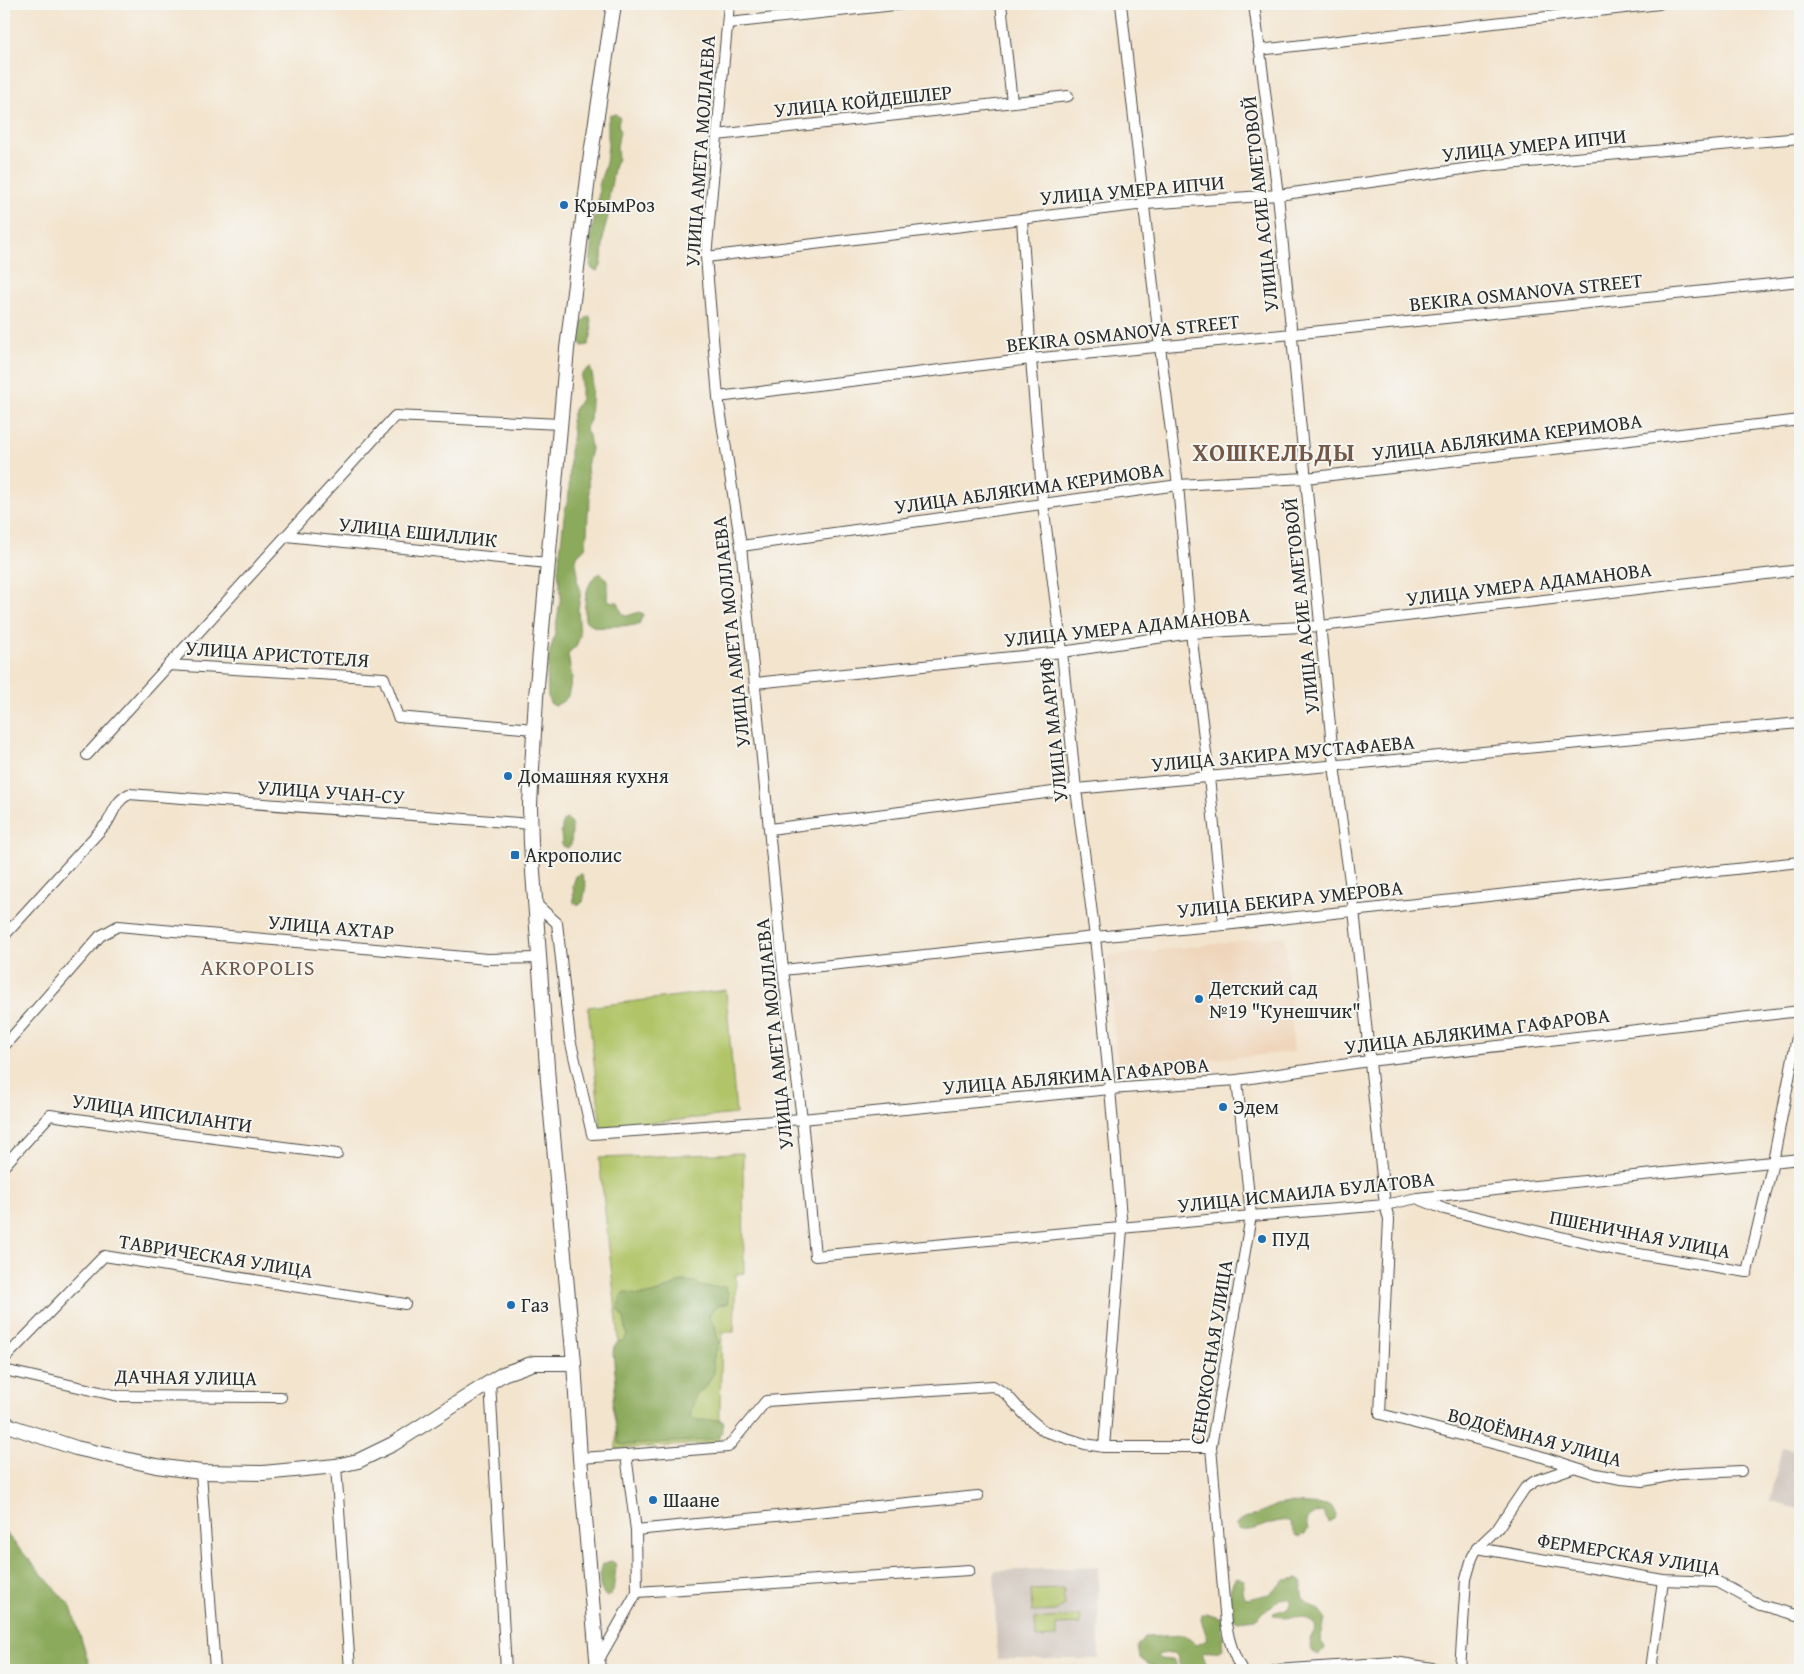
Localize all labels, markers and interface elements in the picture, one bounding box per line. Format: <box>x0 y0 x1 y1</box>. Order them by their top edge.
street label: УЛИЦА АМЕТА МОЛЛАЕВА <box>677 34 722 268</box>
street label: УЛИЦА КОЙДЕШЛЕР <box>772 77 953 124</box>
street label: УЛИЦА АСИЕ АМЕТОВОЙ <box>1234 95 1285 313</box>
street label: УЛИЦА УМЕРА ИПЧИ <box>1440 120 1628 169</box>
street label: УЛИЦА УМЕРА ИПЧИ <box>1038 167 1225 212</box>
place label: КрымРоз <box>574 190 655 219</box>
marker: КрымРоз <box>558 199 570 211</box>
street label: BEKIRA OSMANOVA STREET <box>1408 265 1644 318</box>
street label: BEKIRA OSMANOVA STREET <box>1005 306 1241 359</box>
street label: УЛИЦА АБЛЯКИМА КЕРИМОВА <box>1370 406 1644 467</box>
district label: ХОШКЕЛЬДЫ <box>1192 434 1356 470</box>
street label: УЛИЦА АБЛЯКИМА КЕРИМОВА <box>892 454 1165 521</box>
street label: УЛИЦА АСИЕ АМЕТОВОЙ <box>1275 497 1326 715</box>
street label: УЛИЦА ЕШИЛЛИК <box>337 509 499 554</box>
street label: УЛИЦА АМЕТА МОЛЛАЕВА <box>704 515 757 749</box>
street label: УЛИЦА УМЕРА АДАМАНОВА <box>1405 554 1653 613</box>
street label: УЛИЦА УМЕРА АДАМАНОВА <box>1003 599 1251 654</box>
street label: УЛИЦА АРИСТОТЕЛЯ <box>184 633 370 674</box>
street label: УЛИЦА МААРИФ <box>1031 656 1075 804</box>
street label: УЛИЦА ЗАКИРА МУСТАФАЕВА <box>1150 727 1416 778</box>
place label: Домашняя кухня <box>517 761 669 790</box>
marker: Домашняя кухня <box>502 770 514 782</box>
street label: УЛИЦА УЧАН-СУ <box>256 772 406 811</box>
place label: Акрополис <box>525 840 622 869</box>
marker: Акрополис <box>509 849 521 861</box>
street label: УЛИЦА БЕКИРА УМЕРОВА <box>1176 872 1404 925</box>
street label: УЛИЦА АХТАР <box>267 907 395 946</box>
street label: УЛИЦА АМЕТА МОЛЛАЕВА <box>747 917 800 1151</box>
district label: AKROPOLIS <box>201 951 315 983</box>
place label: Детский сад №19 "Кунешчик" <box>1208 973 1361 1025</box>
marker: Детский сад №19 "Кунешчик" <box>1193 993 1205 1005</box>
street label: УЛИЦА АБЛЯКИМА ГАФАРОВА <box>1343 1000 1611 1061</box>
street label: УЛИЦА АБЛЯКИМА ГАФАРОВА <box>942 1049 1210 1102</box>
street label: УЛИЦА ИПСИЛАНТИ <box>70 1086 254 1139</box>
place label: Эдем <box>1233 1092 1279 1121</box>
marker: Эдем <box>1217 1101 1229 1113</box>
street label: УЛИЦА ИСМАИЛА БУЛАТОВА <box>1176 1164 1436 1219</box>
street label: ПШЕНИЧНАЯ УЛИЦА <box>1547 1202 1733 1265</box>
place label: ПУД <box>1272 1224 1310 1253</box>
street label: ТАВРИЧЕСКАЯ УЛИЦА <box>117 1226 315 1285</box>
marker: ПУД <box>1256 1233 1268 1245</box>
street label: СЕНОКОСНАЯ УЛИЦА <box>1182 1257 1239 1446</box>
place label: Газ <box>521 1290 549 1319</box>
marker: Газ <box>505 1299 517 1311</box>
street label: ДАЧНАЯ УЛИЦА <box>114 1361 257 1392</box>
street label: ВОДОЁМНАЯ УЛИЦА <box>1445 1399 1625 1474</box>
place label: Шаане <box>663 1485 720 1514</box>
marker: Шаане <box>647 1494 659 1506</box>
street label: ФЕРМЕРСКАЯ УЛИЦА <box>1535 1525 1723 1582</box>

